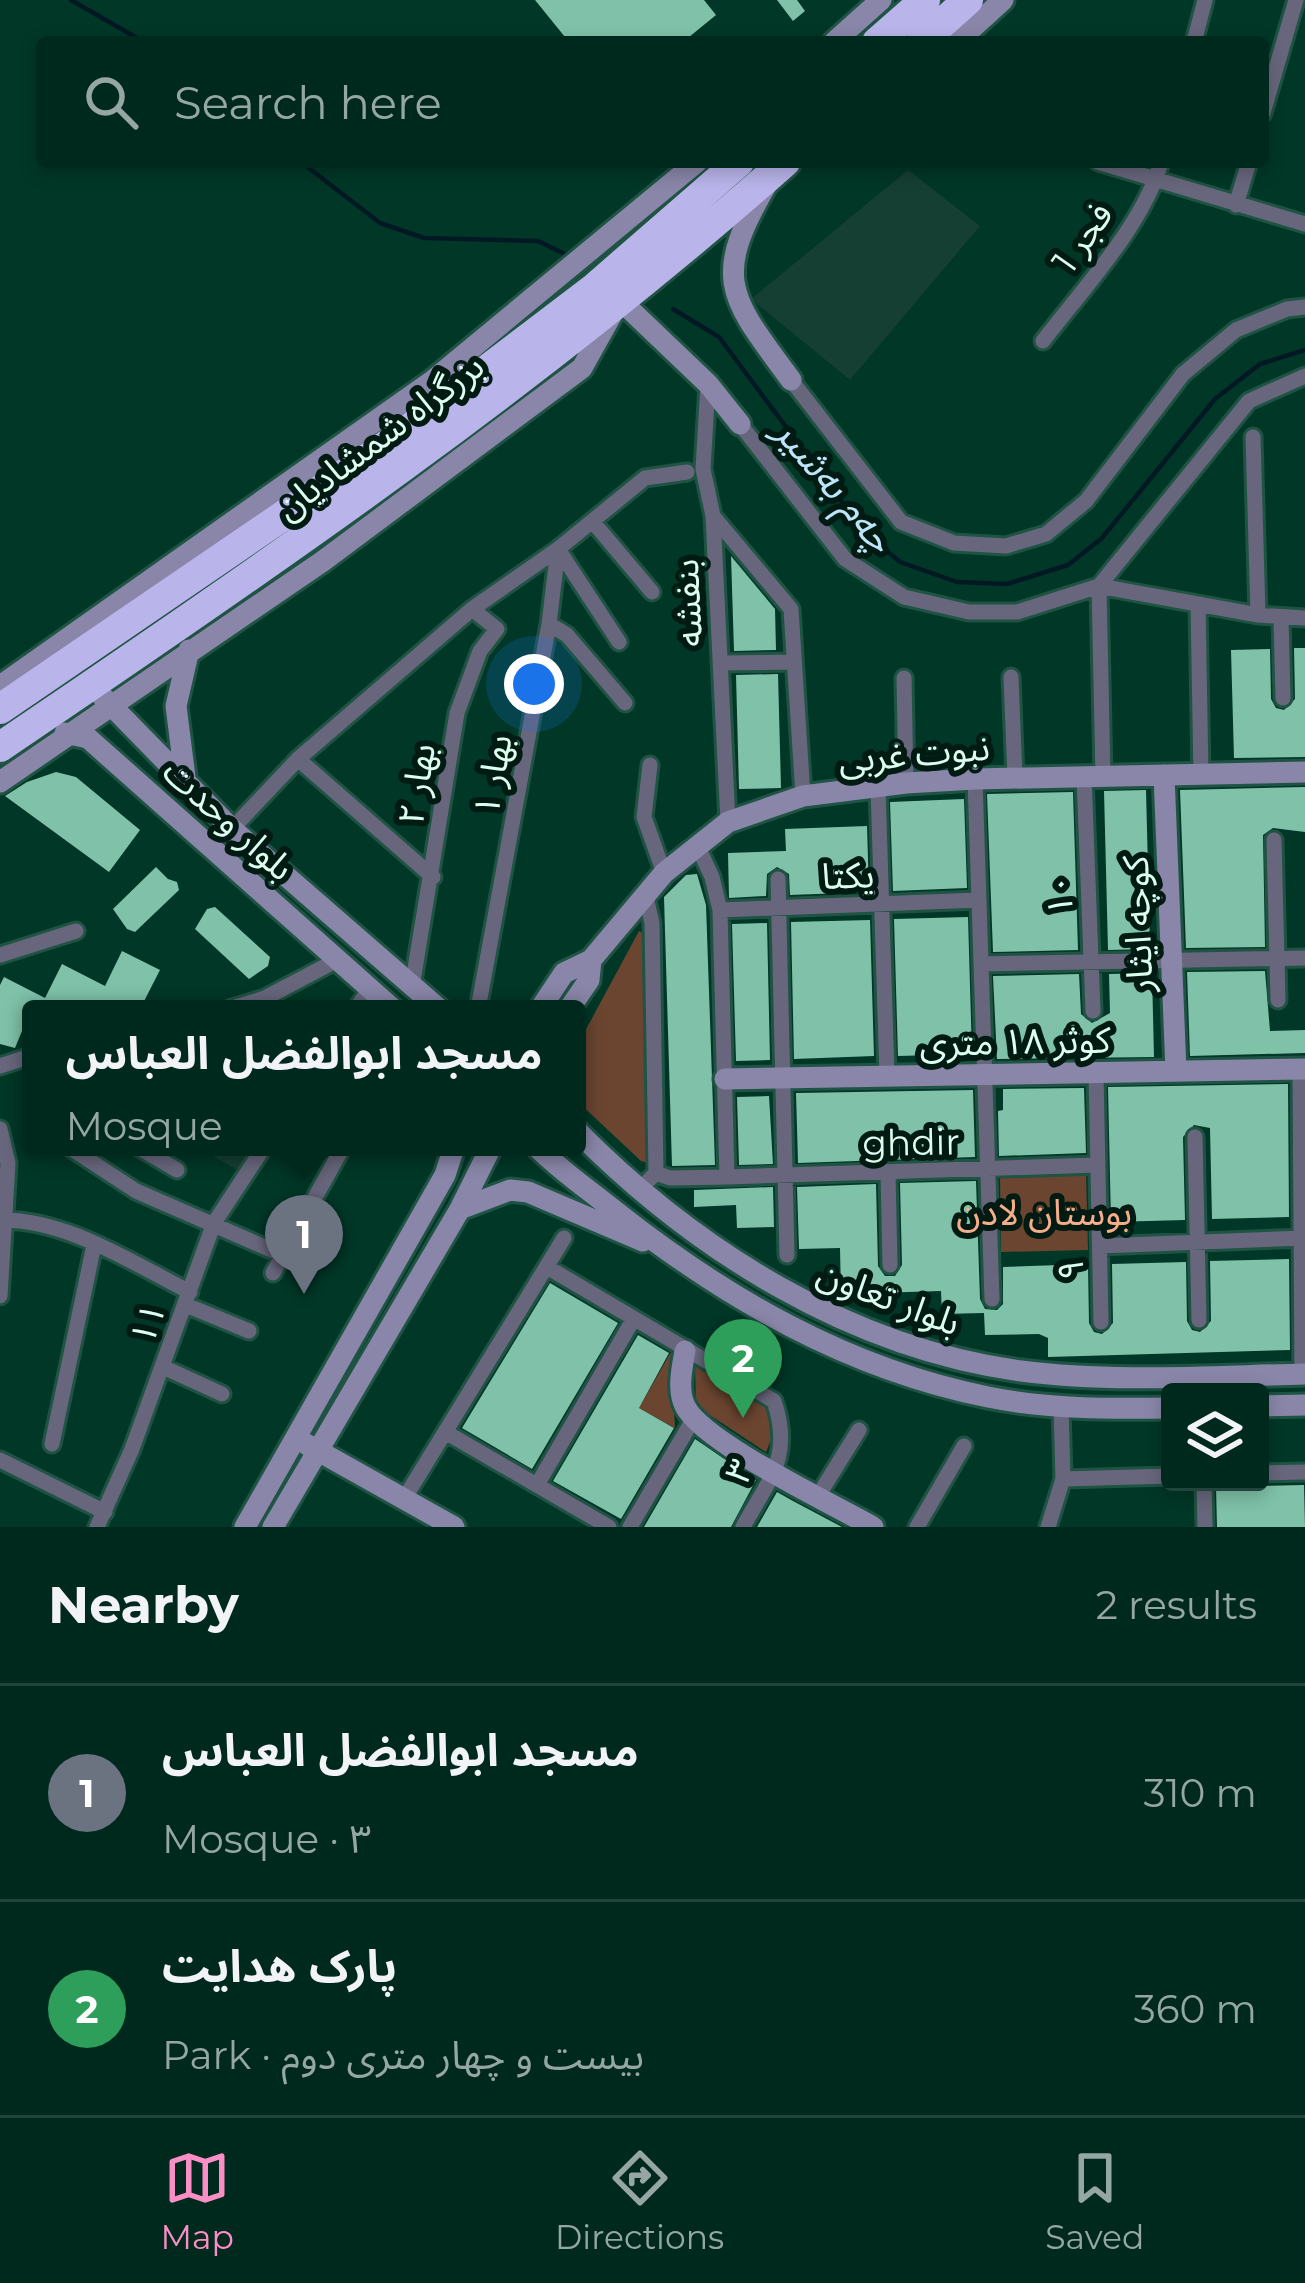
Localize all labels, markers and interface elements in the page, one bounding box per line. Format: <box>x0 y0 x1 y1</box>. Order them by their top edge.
search box <box>36 36 1269 168</box>
icon: search <box>78 69 144 135</box>
text: Search here <box>174 75 442 130</box>
street label: فجر 1 <box>1042 193 1122 281</box>
street label: بزرگراه شمشادیان <box>266 343 492 529</box>
water label: چەم بەشیر <box>758 406 906 567</box>
street label: بنفشه <box>663 558 711 648</box>
your location <box>504 654 564 714</box>
street label: نبوت غربی <box>837 724 991 782</box>
street label: بهار ۱ <box>463 731 521 819</box>
street label: بهار ۲ <box>388 740 444 828</box>
street label: بلوار وحدت <box>154 749 304 889</box>
street label: یکتا <box>821 852 875 898</box>
street label: کوچه ایثار <box>1113 854 1164 994</box>
street label: ۱۰ <box>1036 874 1082 916</box>
popup <box>22 1000 586 1156</box>
street label: کوثر ۱۸ متری <box>919 1017 1112 1065</box>
text: مسجد ابوالفضل العباس <box>66 1025 542 1080</box>
text: Mosque <box>66 1102 223 1150</box>
street label: ghdir <box>862 1119 960 1165</box>
park label: بوستان لادن <box>956 1190 1132 1234</box>
pin: 1 <box>265 1195 343 1294</box>
street label: بلوار تعاون <box>811 1250 967 1344</box>
street label: ۹ <box>1048 1259 1092 1281</box>
street label: ۱۱ <box>119 1296 175 1350</box>
pin: 2 <box>704 1319 782 1418</box>
map controls <box>1161 1383 1269 1491</box>
button: layers <box>1161 1383 1269 1491</box>
street label: ۳ <box>715 1452 763 1490</box>
text: Nearby <box>48 1574 239 1636</box>
text: 2 results <box>1096 1581 1257 1629</box>
text: مسجد ابوالفضل العباس <box>162 1722 639 1777</box>
text: 1 <box>79 1769 95 1817</box>
text: 310 m <box>1144 1769 1257 1817</box>
text: Mosque · ۳ <box>162 1815 372 1863</box>
text: پارک‌ هدایت <box>162 1938 397 1993</box>
text: 2 <box>75 1985 99 2033</box>
text: 360 m <box>1134 1985 1257 2033</box>
text: Park · بیست و چهار متری دوم <box>162 2031 644 2079</box>
tab: Map <box>161 2145 234 2257</box>
tab: Directions <box>555 2145 724 2257</box>
tab: Saved <box>1045 2145 1144 2257</box>

